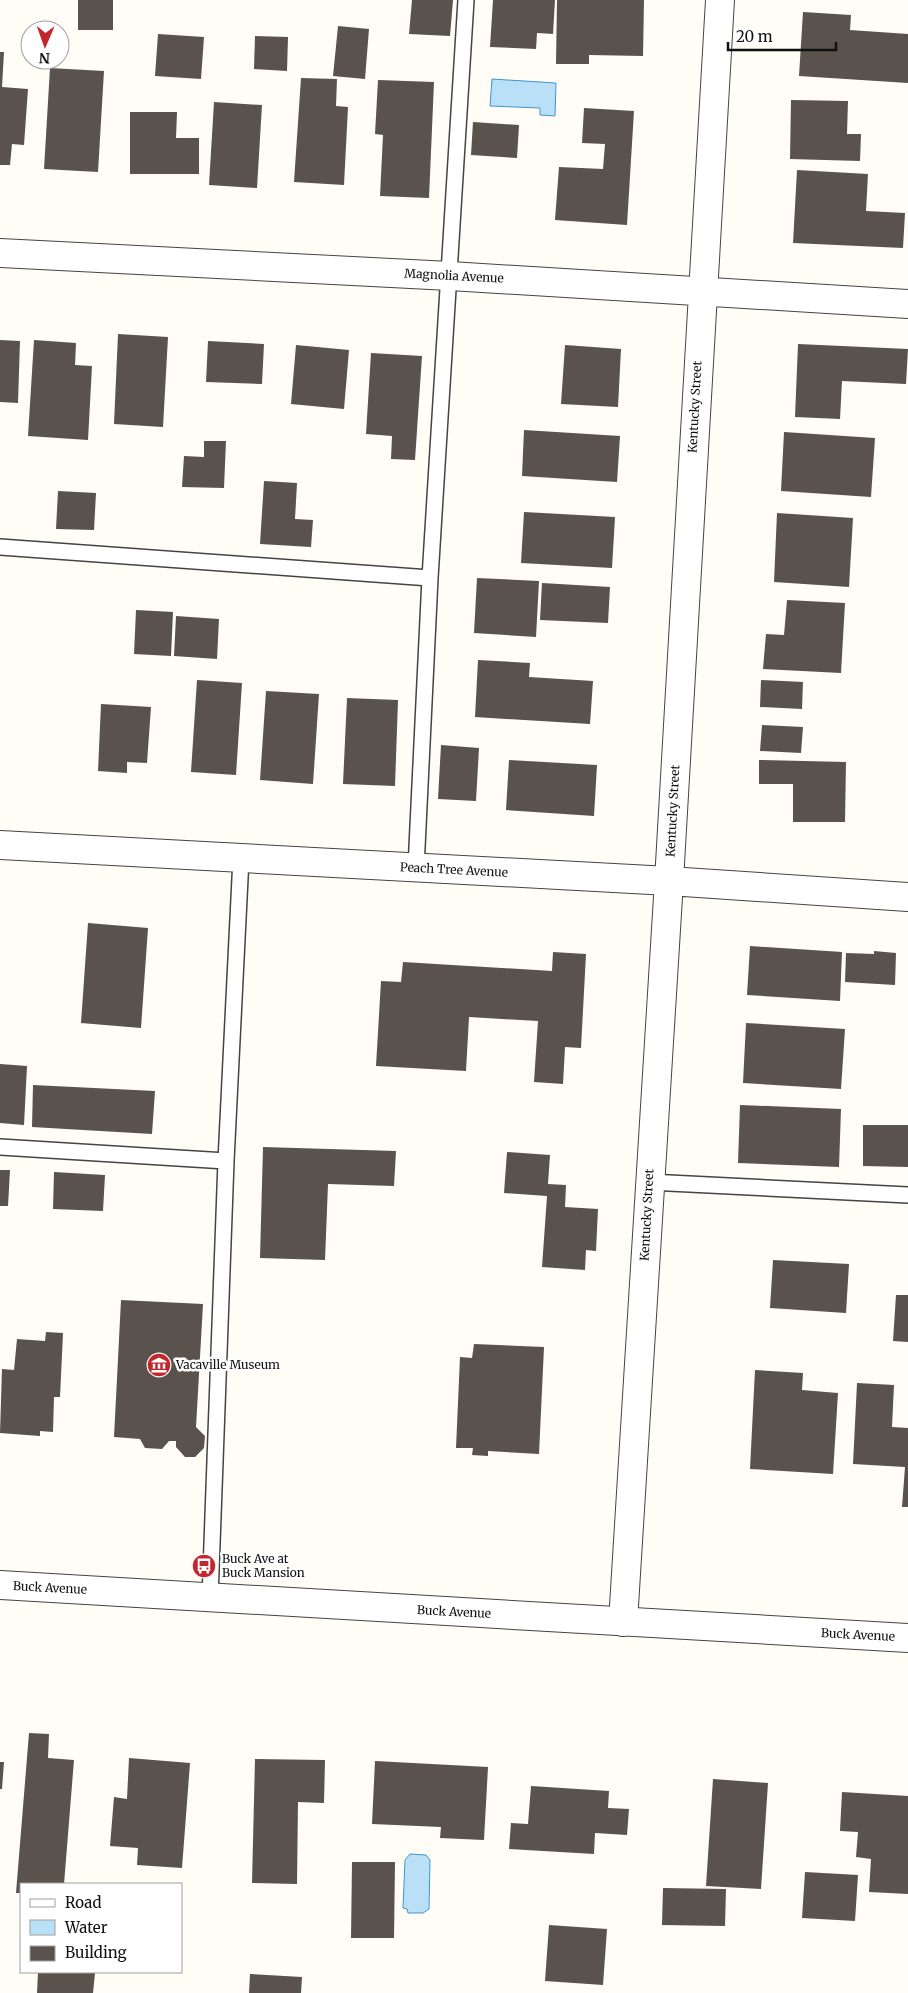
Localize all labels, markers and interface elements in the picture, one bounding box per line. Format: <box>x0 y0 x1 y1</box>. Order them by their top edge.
north arrow <box>20 20 70 70</box>
scale bar <box>728 20 836 52</box>
text: 20 m <box>736 27 773 46</box>
text: N <box>39 49 50 67</box>
street label: Magnolia Avenue <box>404 265 504 286</box>
street label: Kentucky Street <box>685 360 704 453</box>
street label: Kentucky Street <box>663 764 682 857</box>
street label: Peach Tree Avenue <box>400 859 508 880</box>
street label: Kentucky Street <box>637 1168 656 1261</box>
museum icon: Vacaville Museum <box>146 1352 172 1378</box>
place label: Vacaville Museum <box>175 1357 280 1372</box>
place label: Buck Ave at Buck Mansion <box>222 1551 305 1580</box>
bus stop icon: Buck Ave at Buck Mansion <box>191 1553 217 1579</box>
street label: Buck Avenue <box>13 1578 87 1597</box>
street label: Buck Avenue <box>417 1602 491 1621</box>
street label: Buck Avenue <box>821 1625 895 1644</box>
legend <box>20 1883 182 1973</box>
text: Road <box>65 1893 101 1912</box>
text: Water <box>64 1918 108 1937</box>
text: Building <box>65 1943 127 1962</box>

